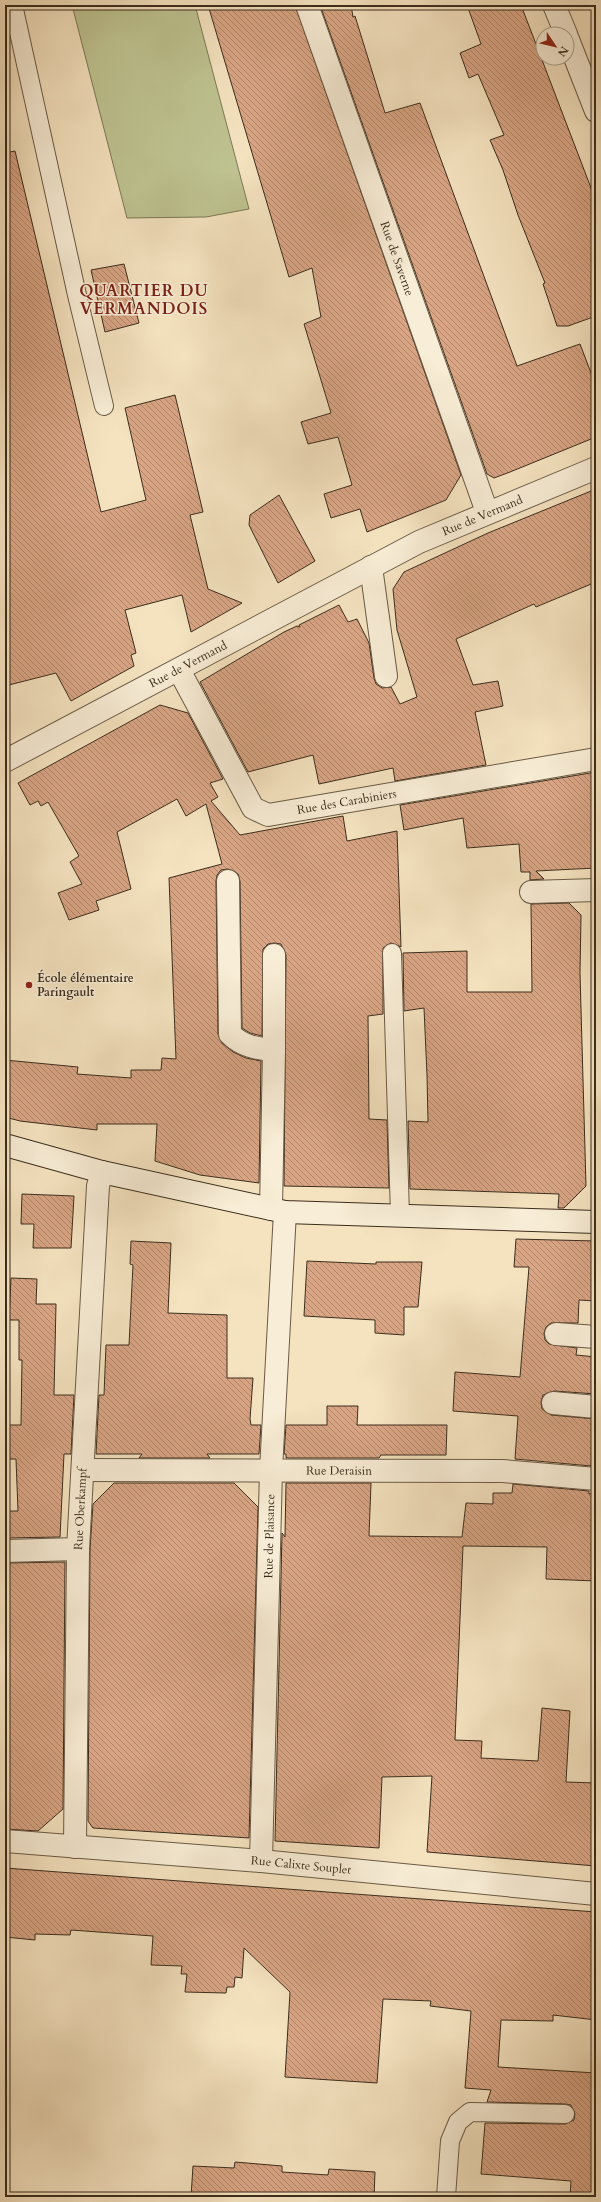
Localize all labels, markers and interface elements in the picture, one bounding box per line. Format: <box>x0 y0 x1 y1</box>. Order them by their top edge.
north arrow <box>535 26 575 66</box>
text: N <box>554 43 572 60</box>
street label: Rue de Saverne <box>376 219 418 298</box>
district label: QUARTIER DU VERMANDOIS <box>79 280 209 320</box>
street label: Rue de Vermand <box>440 491 526 539</box>
street label: Rue de Vermand <box>146 637 230 691</box>
street label: Rue des Carabiniers <box>296 785 398 818</box>
place label: École élémentaire Paringault <box>37 969 134 1000</box>
marker: École élémentaire Paringault <box>24 980 34 990</box>
street label: Rue Deraisin <box>306 1463 372 1479</box>
street label: Rue Oberkampf <box>70 1465 91 1551</box>
street label: Rue de Plaisance <box>260 1494 278 1578</box>
street label: Rue Calixte Souplet <box>250 1852 352 1878</box>

